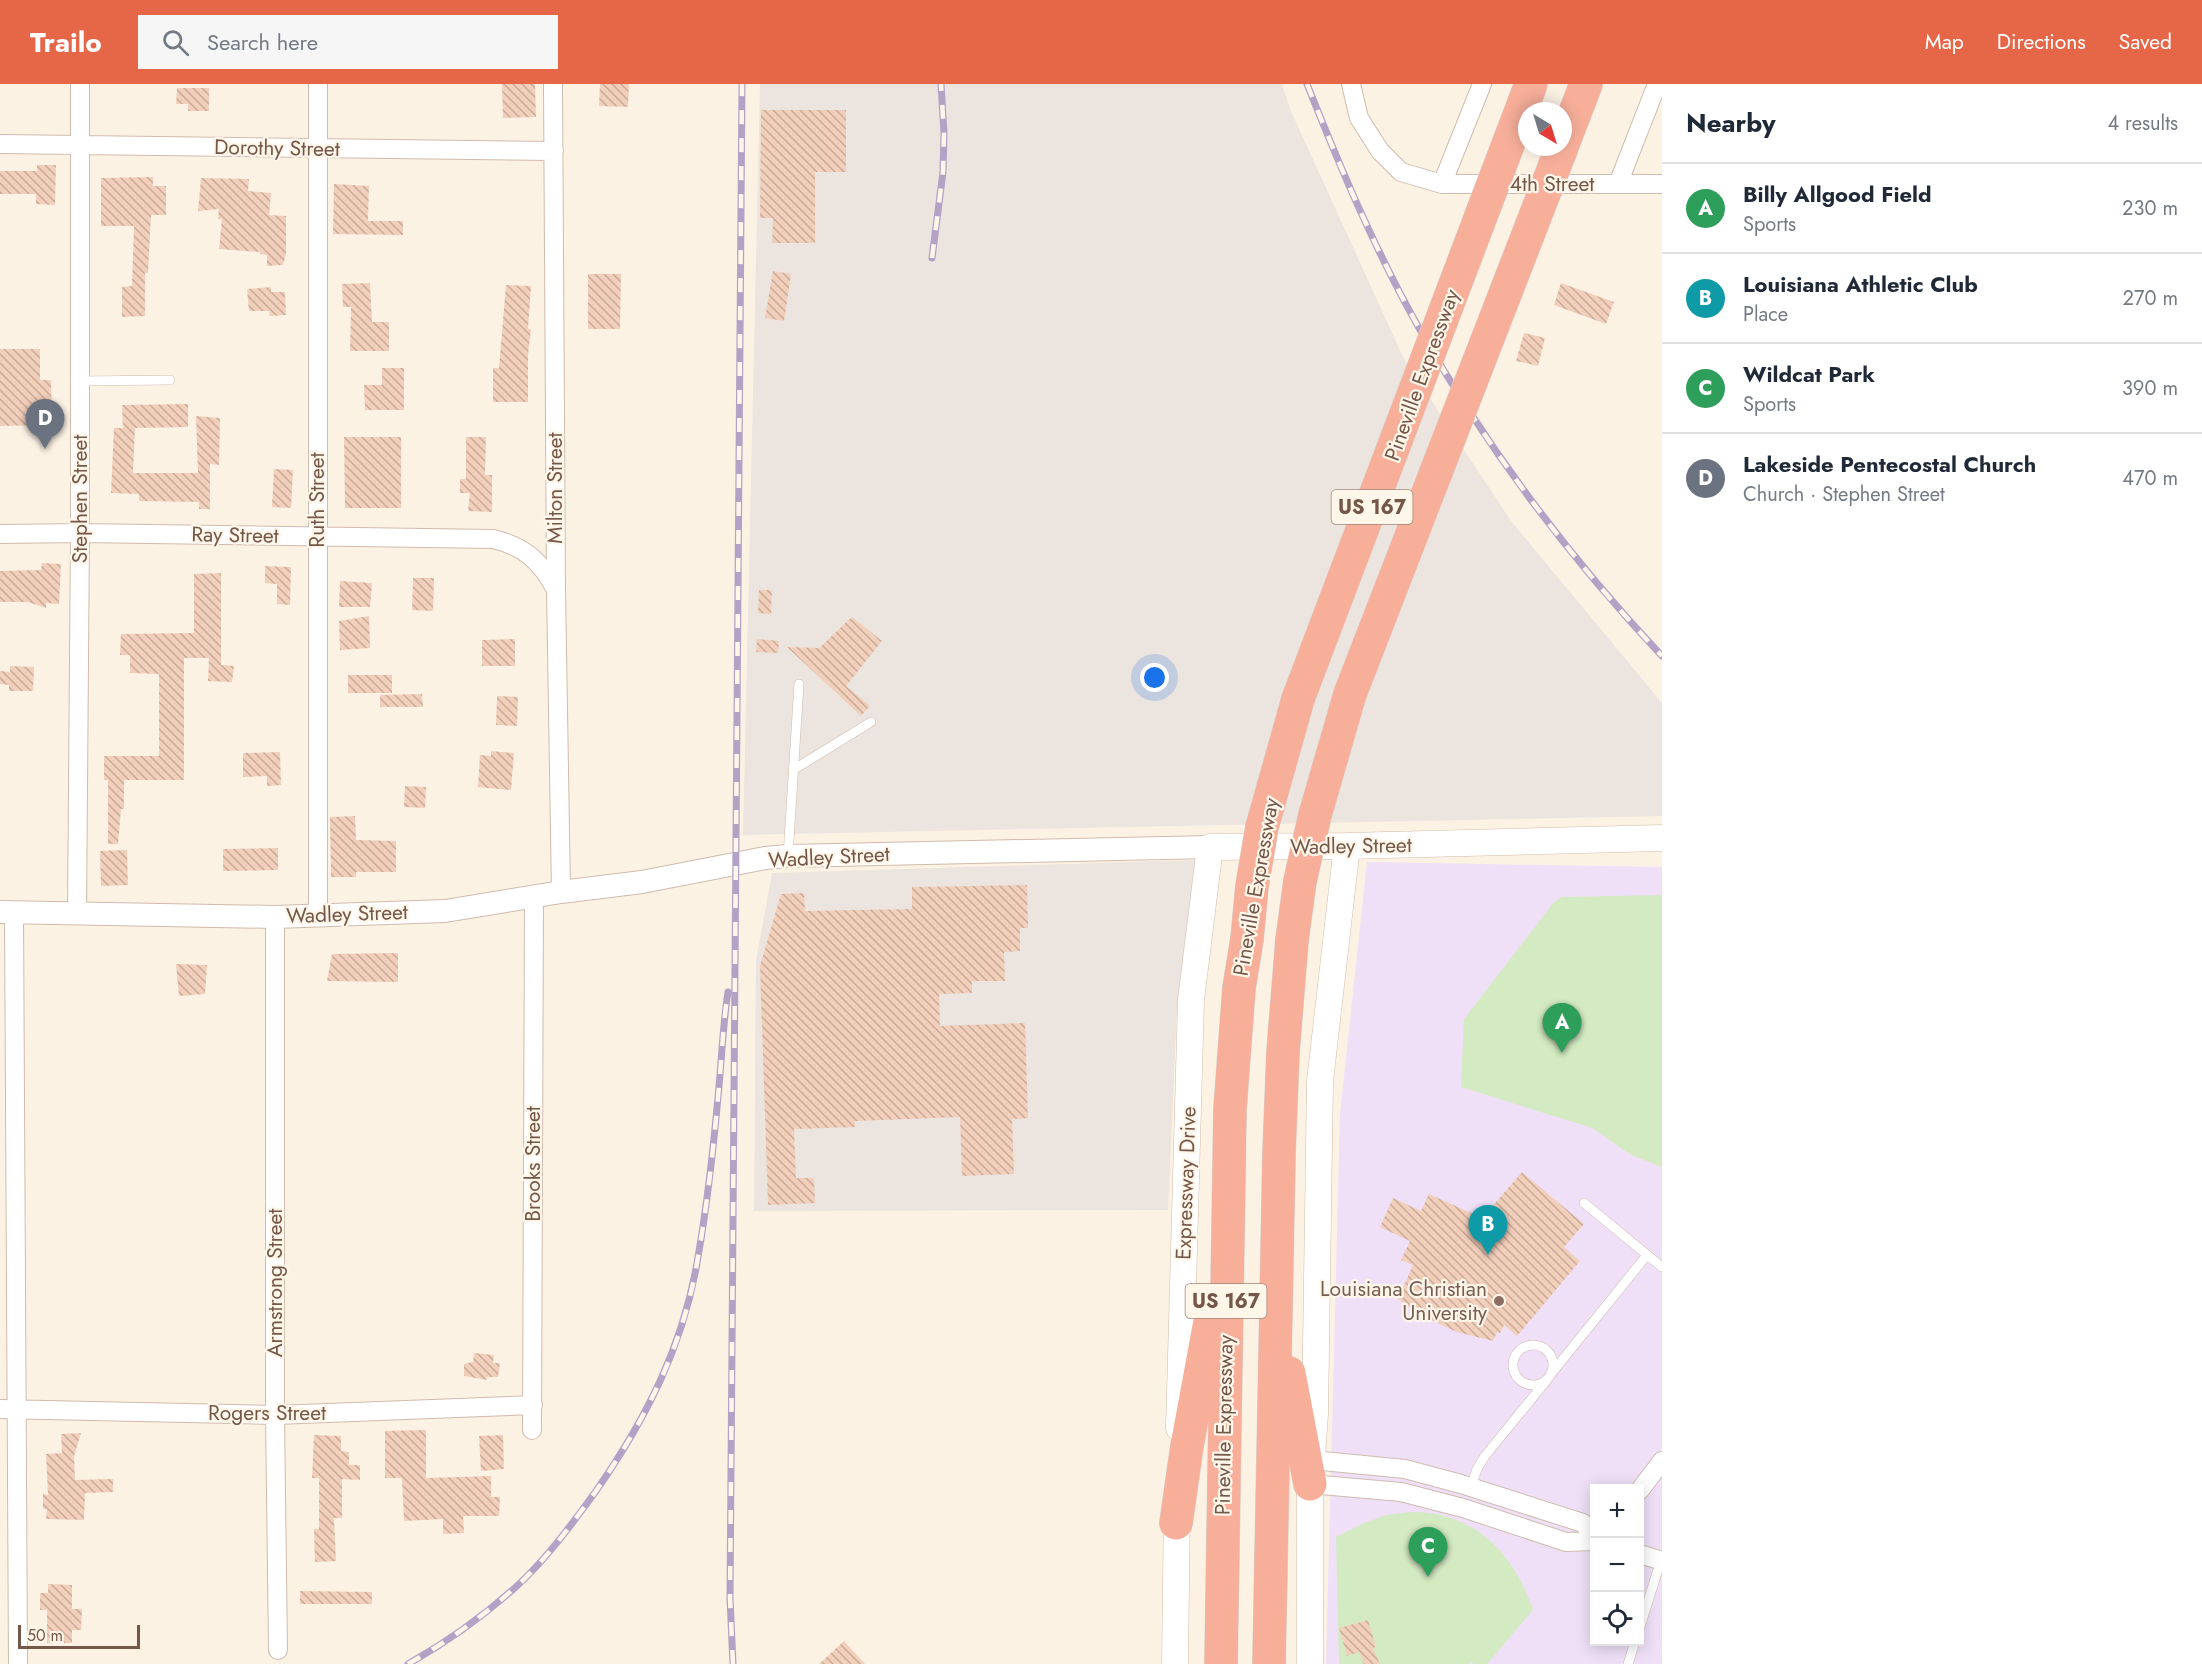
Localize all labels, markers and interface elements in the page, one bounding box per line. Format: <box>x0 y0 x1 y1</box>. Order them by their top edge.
search box <box>138 15 558 69</box>
text: Trailo <box>30 22 102 63</box>
icon: search <box>159 26 192 59</box>
text: Search here <box>207 26 318 58</box>
text: Map <box>1925 27 1964 57</box>
text: Directions <box>1997 27 2086 57</box>
text: Saved <box>2119 27 2172 57</box>
north arrow <box>1518 102 1572 156</box>
text: Nearby <box>1686 104 1775 142</box>
text: 4 results <box>2107 109 2178 138</box>
street label: Dorothy Street <box>214 132 340 164</box>
street label: 4th Street <box>1510 169 1594 199</box>
text: Billy Allgood Field <box>1743 178 1932 210</box>
text: A <box>1698 194 1713 223</box>
text: 230 m <box>2122 194 2178 223</box>
text: Sports <box>1743 210 1796 239</box>
text: Louisiana Athletic Club <box>1743 268 1978 300</box>
street label: Pineville Expressway <box>1377 284 1467 465</box>
text: B <box>1699 284 1712 313</box>
text: 270 m <box>2123 284 2178 313</box>
text: Place <box>1743 300 1788 329</box>
text: Wildcat Park <box>1743 358 1875 390</box>
text: C <box>1698 374 1713 403</box>
text: 390 m <box>2122 374 2178 403</box>
text: Sports <box>1743 390 1796 419</box>
pin: D <box>26 400 64 449</box>
street label: Milton Street <box>540 432 570 544</box>
street label: Stephen Street <box>65 435 95 563</box>
text: Lakeside Pentecostal Church <box>1743 448 2036 480</box>
street label: Ruth Street <box>302 452 332 548</box>
text: D <box>1698 464 1713 493</box>
text: 470 m <box>2122 464 2178 493</box>
text: Church · Stephen Street <box>1743 480 1945 509</box>
road number: US 167 <box>1332 490 1412 524</box>
street label: Ray Street <box>191 519 279 551</box>
your location <box>1140 663 1169 692</box>
street label: Pineville Expressway <box>1226 795 1287 978</box>
street label: Wadley Street <box>1290 830 1412 862</box>
street label: Wadley Street <box>767 839 891 875</box>
street label: Wadley Street <box>286 897 408 931</box>
pin: A <box>1542 1004 1582 1053</box>
street label: Brooks Street <box>518 1106 548 1222</box>
street label: Expressway Drive <box>1168 1106 1204 1260</box>
pin: B <box>1468 1206 1508 1255</box>
street label: Armstrong Street <box>260 1209 290 1357</box>
place label: Louisiana Christian University <box>1320 1274 1488 1328</box>
road number: US 167 <box>1186 1284 1266 1318</box>
marker: Louisiana Christian University <box>1492 1294 1506 1308</box>
street label: Pineville Expressway <box>1207 1334 1241 1515</box>
street label: Rogers Street <box>208 1398 326 1428</box>
map controls <box>1590 1484 1644 1646</box>
button: + <box>1590 1484 1644 1538</box>
pin: C <box>1408 1528 1448 1577</box>
button: − <box>1590 1538 1644 1592</box>
button: locate <box>1590 1592 1644 1646</box>
scale bar <box>18 1622 140 1650</box>
text: 50 m <box>27 1624 63 1647</box>

